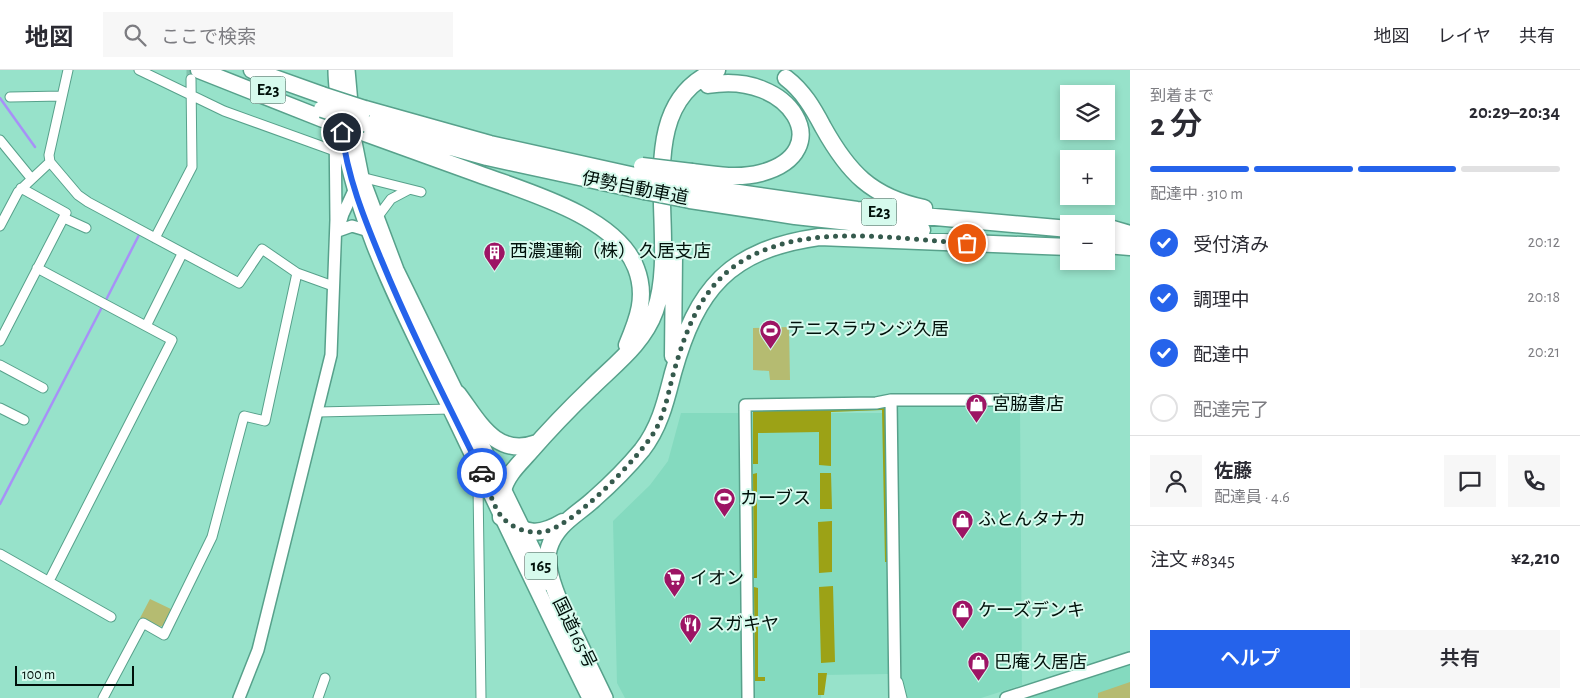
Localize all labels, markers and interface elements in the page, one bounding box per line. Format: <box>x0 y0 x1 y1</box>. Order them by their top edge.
search box <box>103 12 453 57</box>
icon: search <box>121 21 149 49</box>
text: 地図 <box>25 26 73 50</box>
text: ここで検索 <box>161 28 256 47</box>
text: 地図 <box>1374 28 1410 46</box>
text: レイヤ <box>1438 28 1491 46</box>
text: 共有 <box>1519 28 1555 46</box>
road number: E23 <box>250 76 286 104</box>
map controls <box>1060 85 1115 270</box>
button: layers <box>1060 85 1115 140</box>
text: 到着まで <box>1150 88 1214 104</box>
text: 20:29–20:34 <box>1469 103 1560 122</box>
text: 2 分 <box>1150 109 1202 141</box>
pin <box>321 111 363 153</box>
icon: home <box>328 118 356 146</box>
button: + <box>1060 150 1115 205</box>
street label: 伊勢自動車道 <box>580 168 690 208</box>
text: 配達中 · 310 m <box>1150 186 1243 202</box>
road number: E23 <box>862 198 896 226</box>
button: − <box>1060 215 1115 270</box>
pin <box>946 222 988 264</box>
icon: bag <box>953 229 981 257</box>
icon: check <box>1150 229 1178 257</box>
text: 20:12 <box>1528 234 1560 250</box>
text: 受付済み <box>1193 236 1269 255</box>
building icon: 西濃運輸（株） 久居支店 <box>482 240 506 271</box>
place label: 西濃運輸（株） 久居支店 <box>510 241 711 261</box>
icon: check <box>1150 284 1178 312</box>
text: 20:18 <box>1528 289 1560 305</box>
text: 調理中 <box>1193 291 1250 310</box>
sports icon: テニスラウンジ久居 <box>759 318 783 349</box>
place label: テニスラウンジ久居 <box>787 319 949 339</box>
icon: check <box>1150 339 1178 367</box>
text: 20:21 <box>1528 344 1560 360</box>
text: 配達中 <box>1193 346 1250 365</box>
shop icon: 宮脇書店 <box>964 393 988 424</box>
place label: 宮脇書店 <box>992 395 1064 414</box>
text: 配達完了 <box>1193 401 1269 420</box>
courier <box>457 448 507 498</box>
button: person <box>1150 455 1202 507</box>
button: chat <box>1444 455 1496 507</box>
button: phone <box>1508 455 1560 507</box>
icon: car <box>468 459 496 487</box>
text: 佐藤 <box>1214 462 1252 481</box>
sports icon: カーブス <box>712 487 736 518</box>
place label: カーブス <box>740 488 811 508</box>
text: 配達員 · 4.6 <box>1214 489 1290 505</box>
shop icon: ふとんタナカ <box>950 508 974 539</box>
place label: ふとんタナカ <box>978 510 1086 529</box>
text: ¥2,210 <box>1511 549 1560 568</box>
text: 注文 #8345 <box>1150 551 1235 570</box>
road number: 165 <box>525 552 557 580</box>
supermarket icon: イオン <box>662 567 686 598</box>
place label: イオン <box>690 569 744 588</box>
street label: 国道165号 <box>549 594 601 671</box>
shop icon: ケーズデンキ <box>950 599 974 630</box>
place label: ケーズデンキ <box>978 600 1085 620</box>
restaurant icon: スガキヤ <box>679 613 703 644</box>
place label: スガキヤ <box>707 615 779 634</box>
button: ヘルプ <box>1150 630 1350 688</box>
button: 共有 <box>1360 630 1560 688</box>
shop icon: 巴庵 久居店 <box>966 651 990 682</box>
place label: 巴庵 久居店 <box>994 652 1087 672</box>
scale bar <box>15 663 134 686</box>
text: 100 m <box>22 668 55 682</box>

